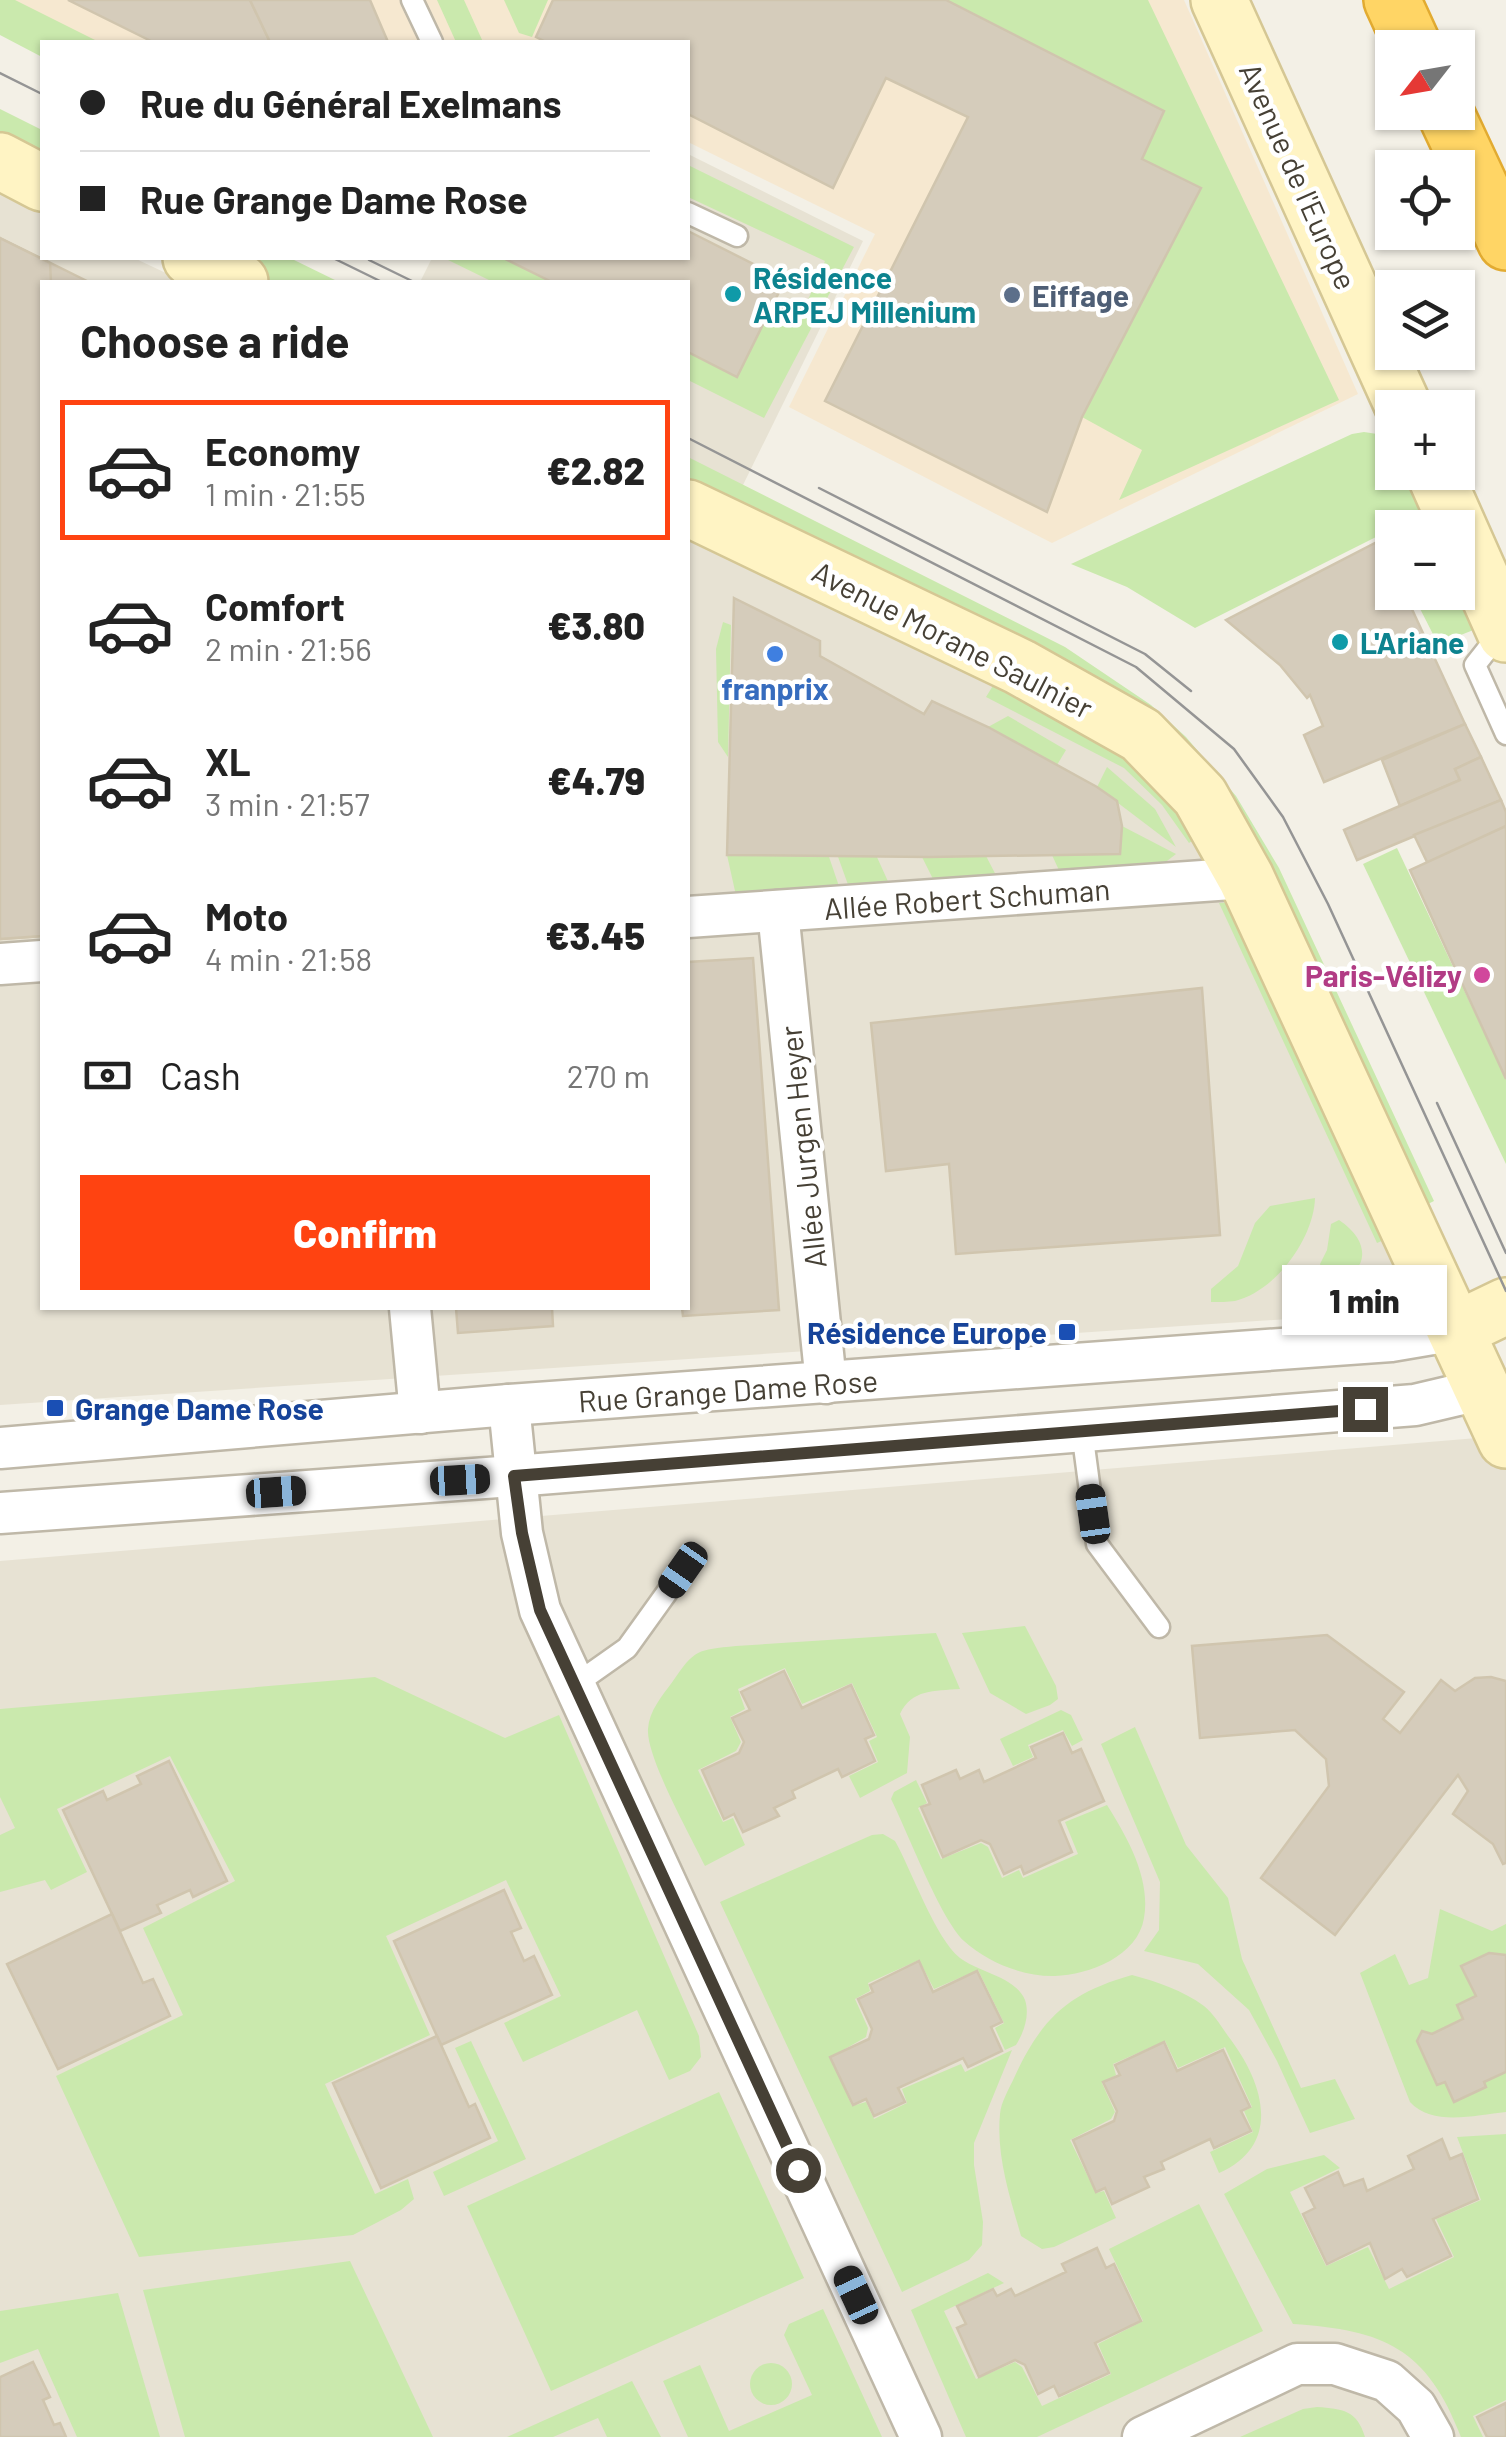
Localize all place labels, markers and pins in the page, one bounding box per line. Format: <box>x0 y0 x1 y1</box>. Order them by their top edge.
place label: Résidence ARPEJ Millenium <box>753 259 976 329</box>
place label: Eiffage <box>1032 277 1129 313</box>
marker: Résidence ARPEJ Millenium <box>722 283 744 305</box>
marker: Eiffage <box>1001 284 1023 306</box>
place label: L'Ariane <box>1360 624 1464 660</box>
marker: L'Ariane <box>1329 631 1351 653</box>
marker: franprix <box>764 643 786 665</box>
place label: franprix <box>721 670 829 706</box>
place label: Paris-Vélizy <box>1305 957 1462 993</box>
marker: Paris-Vélizy <box>1471 964 1493 986</box>
place label: Résidence Europe <box>807 1314 1047 1350</box>
marker: Résidence Europe <box>1056 1321 1078 1343</box>
place label: Grange Dame Rose <box>75 1390 324 1426</box>
marker: Grange Dame Rose <box>44 1397 66 1419</box>

